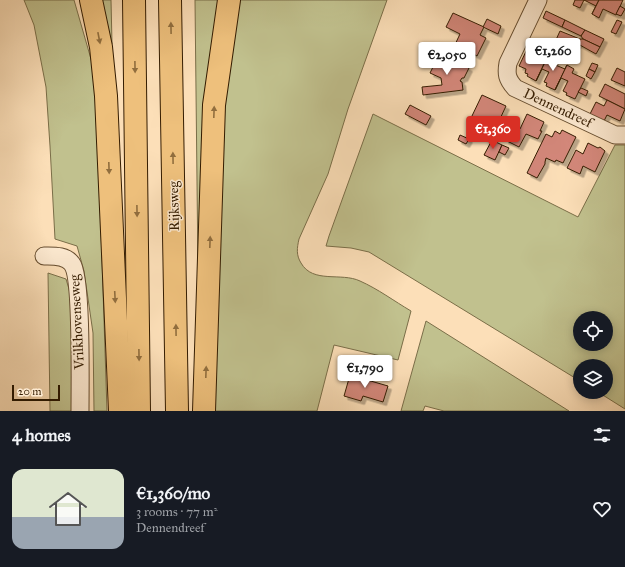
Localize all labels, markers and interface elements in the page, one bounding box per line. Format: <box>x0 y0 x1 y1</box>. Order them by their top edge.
one-way arrow <box>167 22 174 34</box>
one-way arrow <box>96 32 102 44</box>
pin: €1,260 <box>520 38 586 72</box>
pin: €2,050 <box>414 42 480 76</box>
text: €1,260 <box>534 43 572 59</box>
text: €2,050 <box>427 47 467 63</box>
one-way arrow <box>131 61 138 73</box>
street label: Dennendreef <box>521 85 597 132</box>
one-way arrow <box>211 105 217 118</box>
pin: €1,360 <box>460 116 526 150</box>
text: €1,360 <box>475 121 511 137</box>
one-way arrow <box>170 151 176 164</box>
one-way arrow <box>106 162 113 174</box>
street label: Rijksweg <box>165 180 183 231</box>
one-way arrow <box>133 205 140 217</box>
one-way arrow <box>207 235 213 248</box>
street label: Vrilkhovenseweg <box>66 274 88 371</box>
one-way arrow <box>112 291 118 304</box>
map controls <box>573 311 613 399</box>
button: locate <box>573 311 613 351</box>
one-way arrow <box>173 323 179 336</box>
one-way arrow <box>135 349 142 361</box>
pin: €1,790 <box>332 355 398 389</box>
button: layers <box>573 359 613 399</box>
text: €1,790 <box>346 360 384 376</box>
one-way arrow <box>202 366 209 378</box>
scale bar <box>12 383 60 402</box>
text: 20 m <box>18 385 41 398</box>
icon: filters <box>591 424 613 446</box>
text: 4 homes <box>12 425 71 446</box>
text: €1,360/mo <box>136 483 210 504</box>
icon: home <box>44 485 92 533</box>
icon: heart <box>591 498 613 520</box>
text: 3 rooms · 77 m² <box>136 504 218 520</box>
text: Dennendreef <box>136 520 205 536</box>

